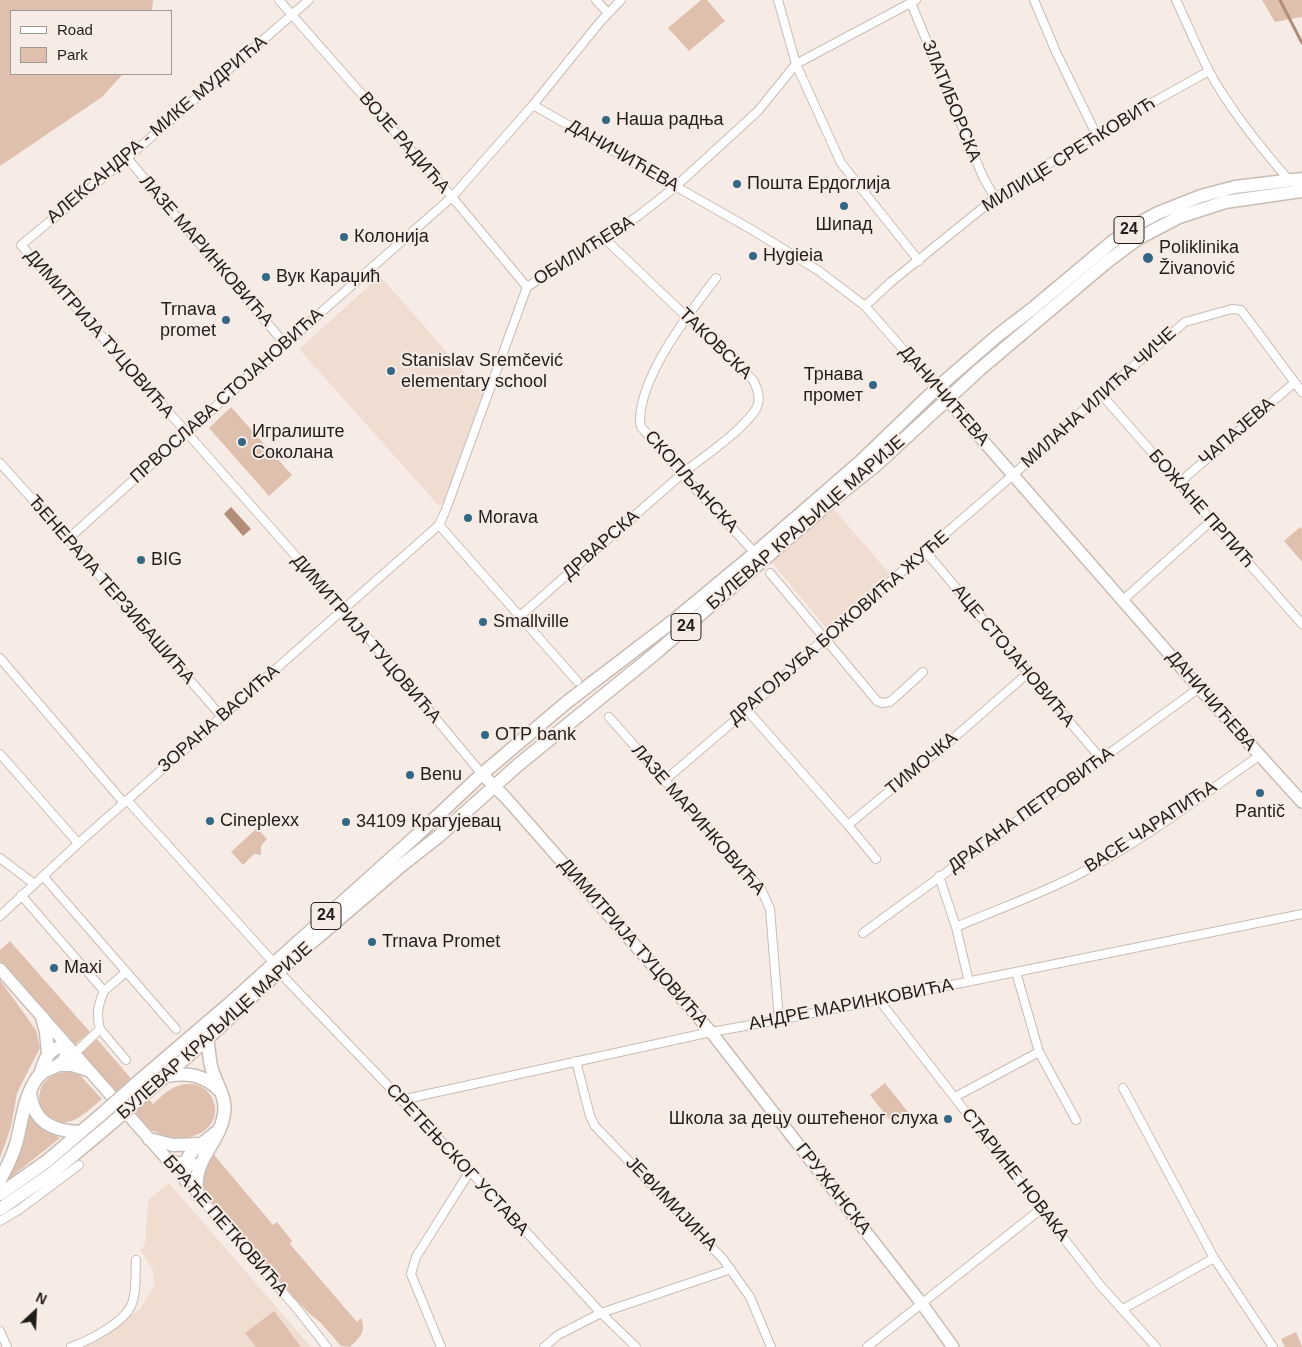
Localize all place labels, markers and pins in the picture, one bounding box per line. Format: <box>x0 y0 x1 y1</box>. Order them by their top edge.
place label: Наша радња <box>616 109 724 131</box>
marker: Наша радња <box>600 114 612 126</box>
place label: Пошта Ердоглија <box>747 173 890 195</box>
marker: Пошта Ердоглија <box>731 178 743 190</box>
marker: Шипад <box>838 200 850 212</box>
place label: Шипад <box>816 214 872 236</box>
place label: Колонија <box>354 226 429 248</box>
marker: Колонија <box>338 231 350 243</box>
place label: Poliklinika Živanović <box>1159 237 1239 280</box>
place label: Hygieia <box>763 245 823 267</box>
marker: Hygieia <box>747 250 759 262</box>
marker: Poliklinika Živanović <box>1141 251 1155 265</box>
place label: Вук Караџић <box>276 266 380 288</box>
marker: Вук Караџић <box>260 271 272 283</box>
place label: Trnava promet <box>160 299 216 342</box>
marker: Trnava promet <box>220 314 232 326</box>
place label: Stanislav Sremčević elementary school <box>401 350 563 392</box>
place label: Трнава промет <box>803 364 863 406</box>
marker: Stanislav Sremčević elementary school <box>385 365 397 377</box>
marker: Трнава промет <box>867 379 879 391</box>
place label: Игралиште Соколана <box>252 421 345 464</box>
marker: Игралиште Соколана <box>236 436 248 448</box>
place label: Morava <box>478 507 538 529</box>
marker: Morava <box>462 512 474 524</box>
place label: BIG <box>151 549 182 571</box>
marker: BIG <box>135 554 147 566</box>
place label: Smallville <box>493 611 569 633</box>
marker: Smallville <box>477 616 489 628</box>
place label: OTP bank <box>495 724 576 746</box>
marker: OTP bank <box>479 729 491 741</box>
place label: Benu <box>420 764 462 786</box>
marker: Benu <box>404 769 416 781</box>
marker: Pantič <box>1254 787 1266 799</box>
place label: Pantič <box>1235 801 1285 823</box>
place label: Cineplexx <box>220 810 299 832</box>
place label: 34109 Крагујевац <box>356 811 501 833</box>
marker: Cineplexx <box>204 815 216 827</box>
marker: 34109 Крагујевац <box>340 816 352 828</box>
place label: Trnava Promet <box>382 931 500 953</box>
marker: Trnava Promet <box>366 936 378 948</box>
place label: Maxi <box>64 957 102 979</box>
marker: Maxi <box>48 962 60 974</box>
place label: Школа за децу оштећеног слуха <box>669 1108 938 1130</box>
marker: Школа за децу оштећеног слуха <box>942 1113 954 1125</box>

